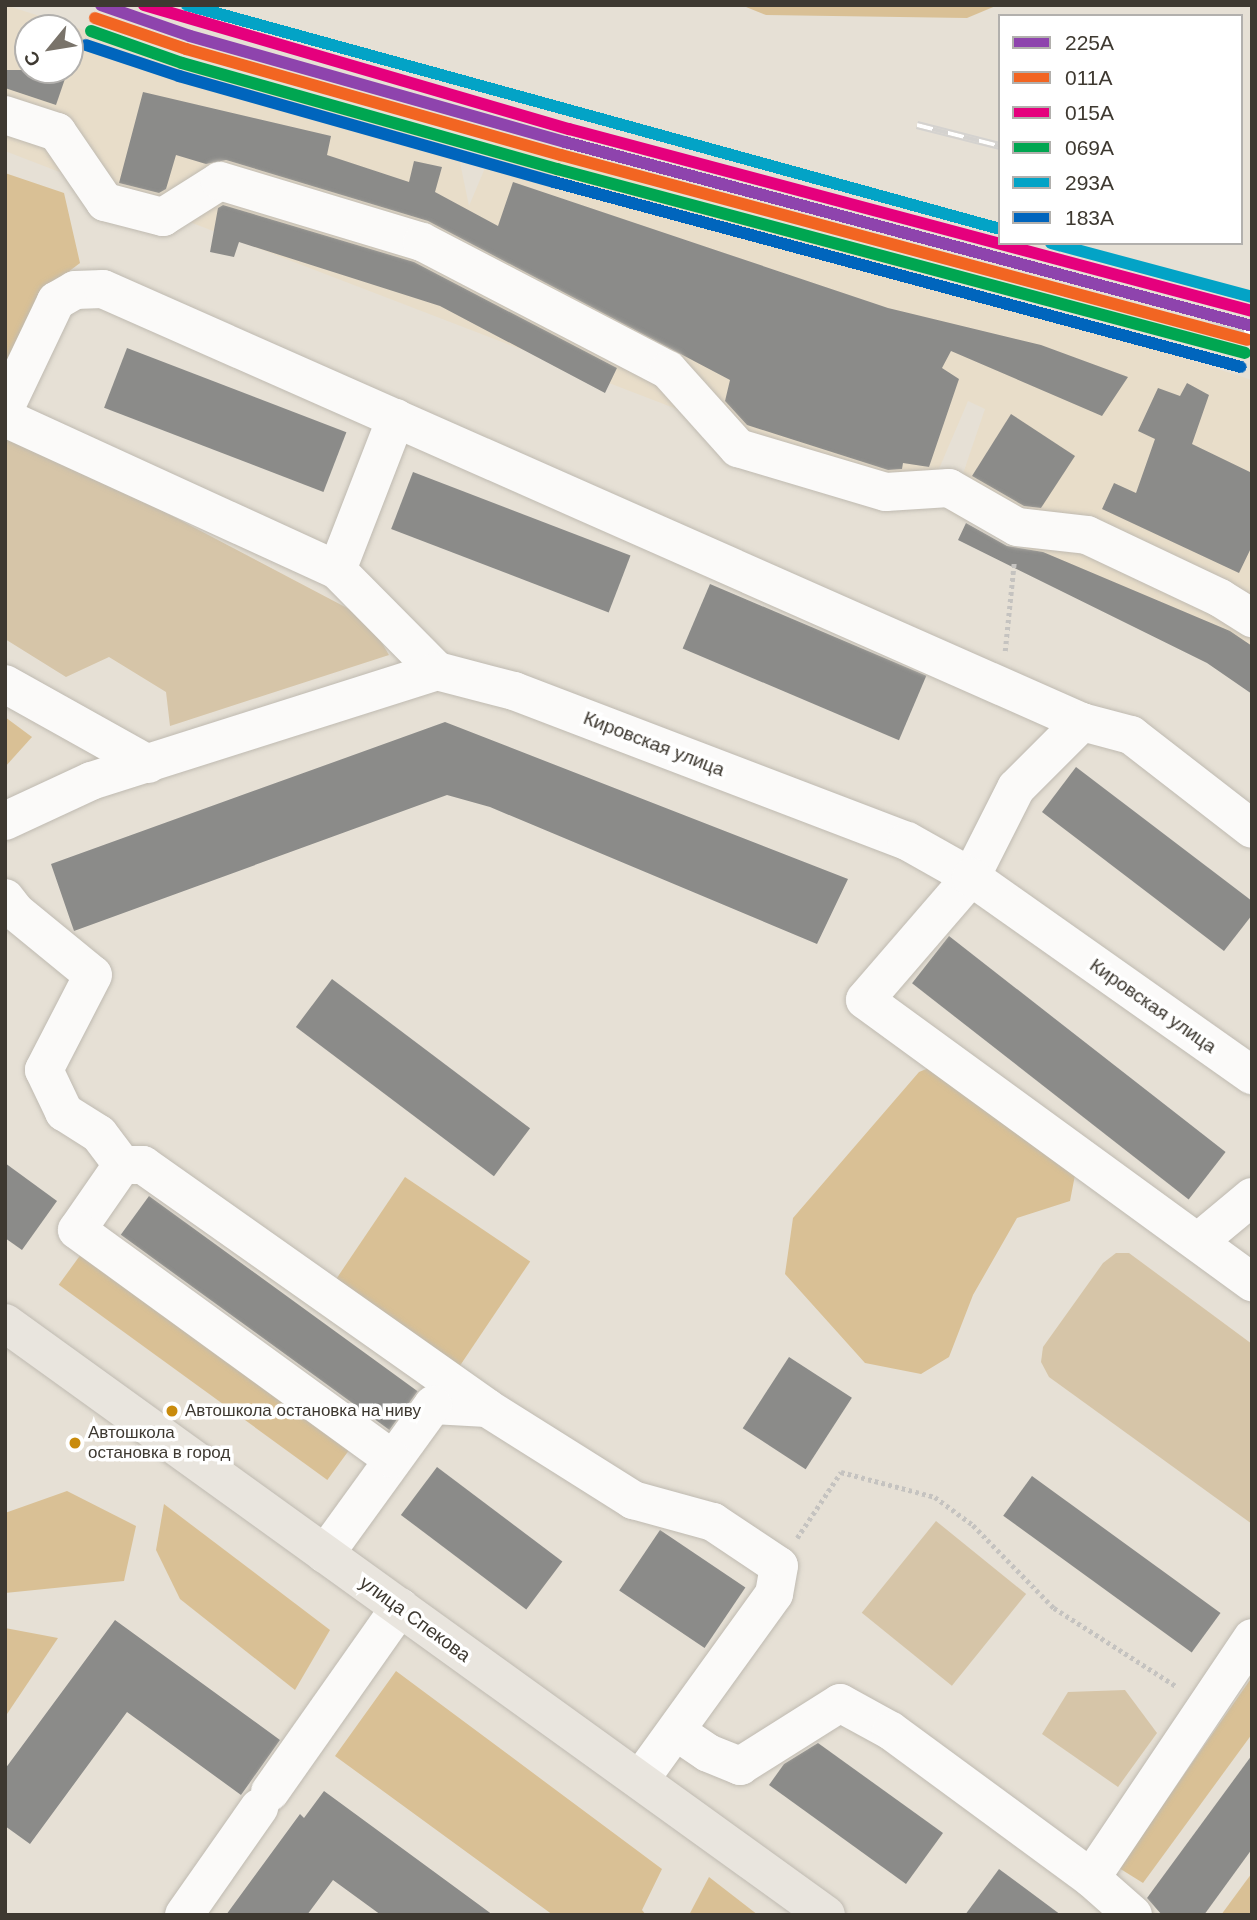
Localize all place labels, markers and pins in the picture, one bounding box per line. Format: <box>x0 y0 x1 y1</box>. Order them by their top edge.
place label: Автошкола остановка на ниву <box>185 1401 421 1421</box>
marker: Автошкола остановка на ниву <box>165 1404 179 1418</box>
place label: Автошкола остановка в город <box>88 1423 230 1463</box>
marker: Автошкола остановка в город <box>68 1436 82 1450</box>

